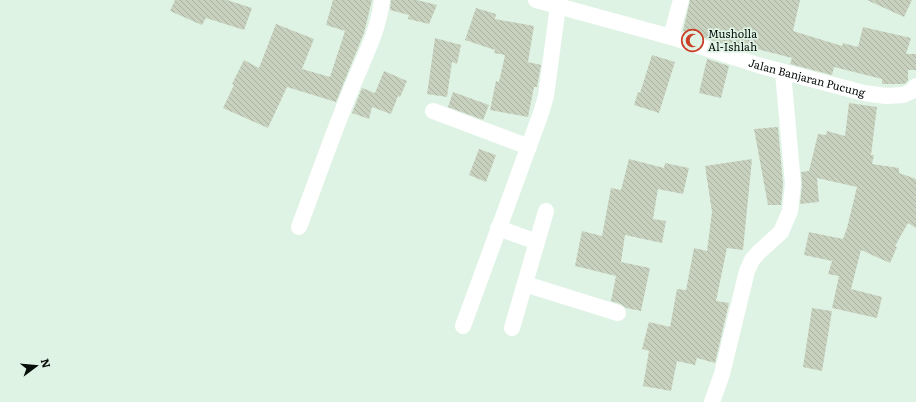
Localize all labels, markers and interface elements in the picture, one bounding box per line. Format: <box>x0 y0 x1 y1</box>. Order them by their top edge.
place label: Musholla Al-Ishlah <box>708 25 757 54</box>
mosque icon: Musholla Al-Ishlah <box>679 27 705 53</box>
street label: Jalan Banjaran Pucung <box>747 54 868 100</box>
north arrow <box>16 346 56 386</box>
text: N <box>38 356 56 370</box>

